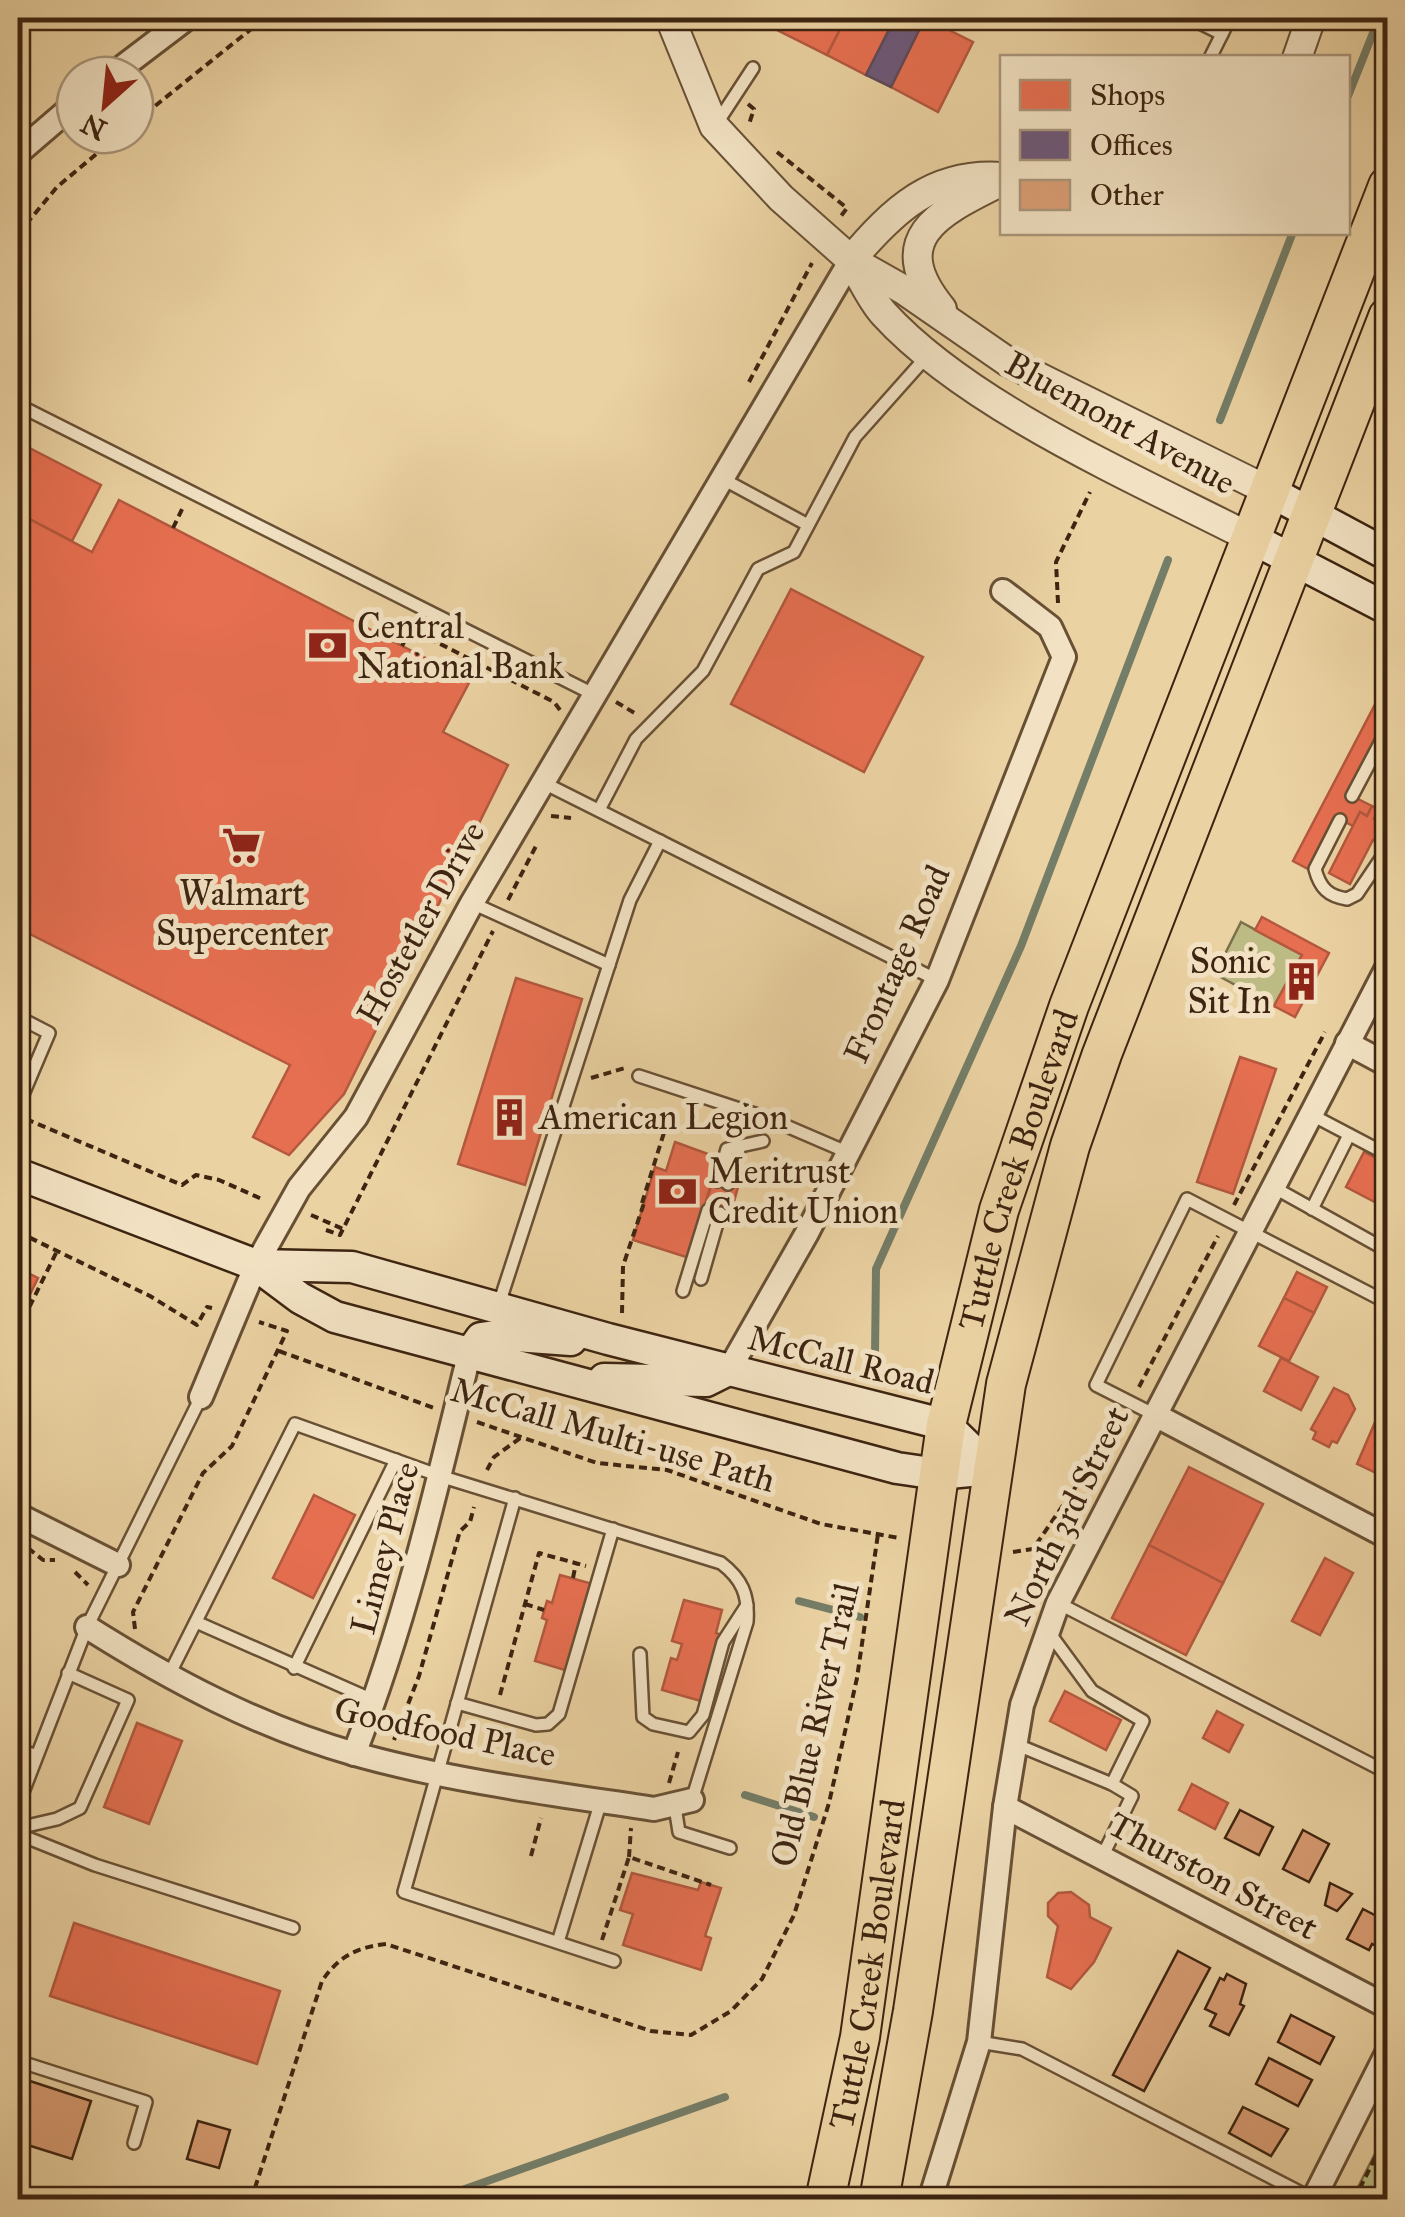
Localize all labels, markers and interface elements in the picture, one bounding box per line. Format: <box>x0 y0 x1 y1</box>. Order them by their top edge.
north arrow <box>55 55 155 155</box>
legend <box>1000 55 1350 235</box>
text: Shops <box>1090 77 1165 113</box>
text: N <box>75 106 112 148</box>
text: Offices <box>1090 127 1173 163</box>
text: Other <box>1090 177 1165 213</box>
street label: Bluemont Avenue <box>997 342 1243 504</box>
place label: Central National Bank <box>357 605 565 688</box>
bank icon: Central National Bank <box>306 625 348 667</box>
street label: Hostetler Drive <box>348 814 494 1032</box>
supermarket icon: Walmart Supercenter <box>221 825 263 867</box>
street label: Frontage Road <box>834 858 960 1070</box>
place label: Walmart Supercenter <box>156 872 329 955</box>
place label: Sonic Sit In <box>1188 940 1271 1023</box>
building icon: Sonic Sit In <box>1280 960 1322 1002</box>
street label: Tuttle Creek Boulevard <box>949 1003 1088 1335</box>
building icon: American Legion <box>488 1096 530 1138</box>
place label: American Legion <box>537 1096 788 1139</box>
place label: Meritrust Credit Union <box>708 1150 898 1233</box>
bank icon: Meritrust Credit Union <box>657 1170 699 1212</box>
street label: McCall Road <box>743 1316 939 1404</box>
street label: McCall Multi-use Path <box>446 1368 780 1502</box>
street label: North 3rd Street <box>995 1399 1139 1633</box>
street label: Limey Place <box>341 1457 429 1639</box>
street label: Old Blue River Trail <box>761 1578 869 1871</box>
street label: Goodfood Place <box>330 1688 560 1776</box>
street label: Tuttle Creek Boulevard <box>819 1796 915 2133</box>
street label: Thurston Street <box>1101 1803 1325 1949</box>

